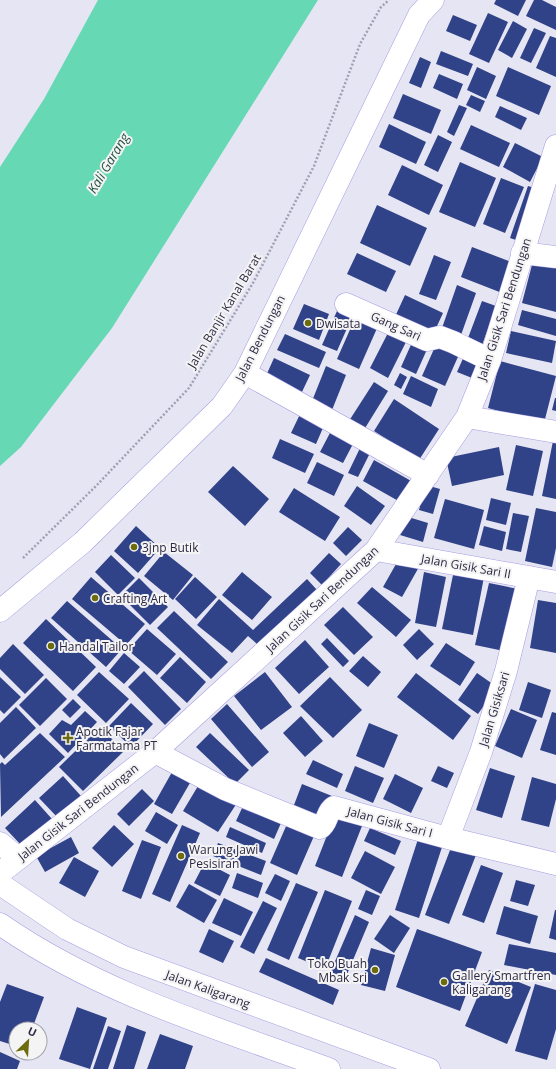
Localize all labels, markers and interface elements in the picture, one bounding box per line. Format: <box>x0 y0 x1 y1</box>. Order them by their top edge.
water label: Kali Garang <box>83 128 134 197</box>
street label: Jalan Gisik Sari Bendungan <box>473 236 535 383</box>
street label: Jalan Banjir Kanal Barat <box>183 251 265 372</box>
street label: Jalan Bendungan <box>231 292 289 385</box>
street label: Gang Sari <box>368 307 424 345</box>
place label: Dwisata <box>316 315 360 332</box>
marker: Dwisata <box>303 318 313 328</box>
place label: 3jnp Butik <box>142 539 199 556</box>
marker: 3jnp Butik <box>129 542 139 552</box>
street label: Jalan Gisik Sari Bendungan <box>261 542 382 657</box>
street label: Jalan Gisik Sari II <box>419 550 512 582</box>
place label: Crafting Art <box>103 590 167 607</box>
marker: Crafting Art <box>90 593 100 603</box>
place label: Handal Tailor <box>59 638 134 655</box>
marker: Handal Tailor <box>46 641 56 651</box>
street label: Jalan Gisiksari <box>474 670 513 749</box>
place label: Apotik Fajar Farmatama PT <box>76 723 158 754</box>
marker: Apotik Fajar Farmatama PT <box>63 733 73 743</box>
street label: Jalan Gisik Sari Bendungan <box>13 760 142 865</box>
street label: Jalan Gisik Sari I <box>345 802 435 842</box>
place label: Warung Jawi Pesisiran <box>189 841 258 872</box>
marker: Warung Jawi Pesisiran <box>176 851 186 861</box>
place label: Toko Buah Mbak Sri <box>307 955 367 986</box>
street label: Jalan Kaligarang <box>162 965 253 1012</box>
marker: Toko Buah Mbak Sri <box>370 965 380 975</box>
place label: Gallery Smartfren Kaligarang <box>452 967 551 998</box>
marker: Gallery Smartfren Kaligarang <box>439 977 449 987</box>
north arrow <box>8 1021 48 1061</box>
text: U <box>25 1023 39 1040</box>

